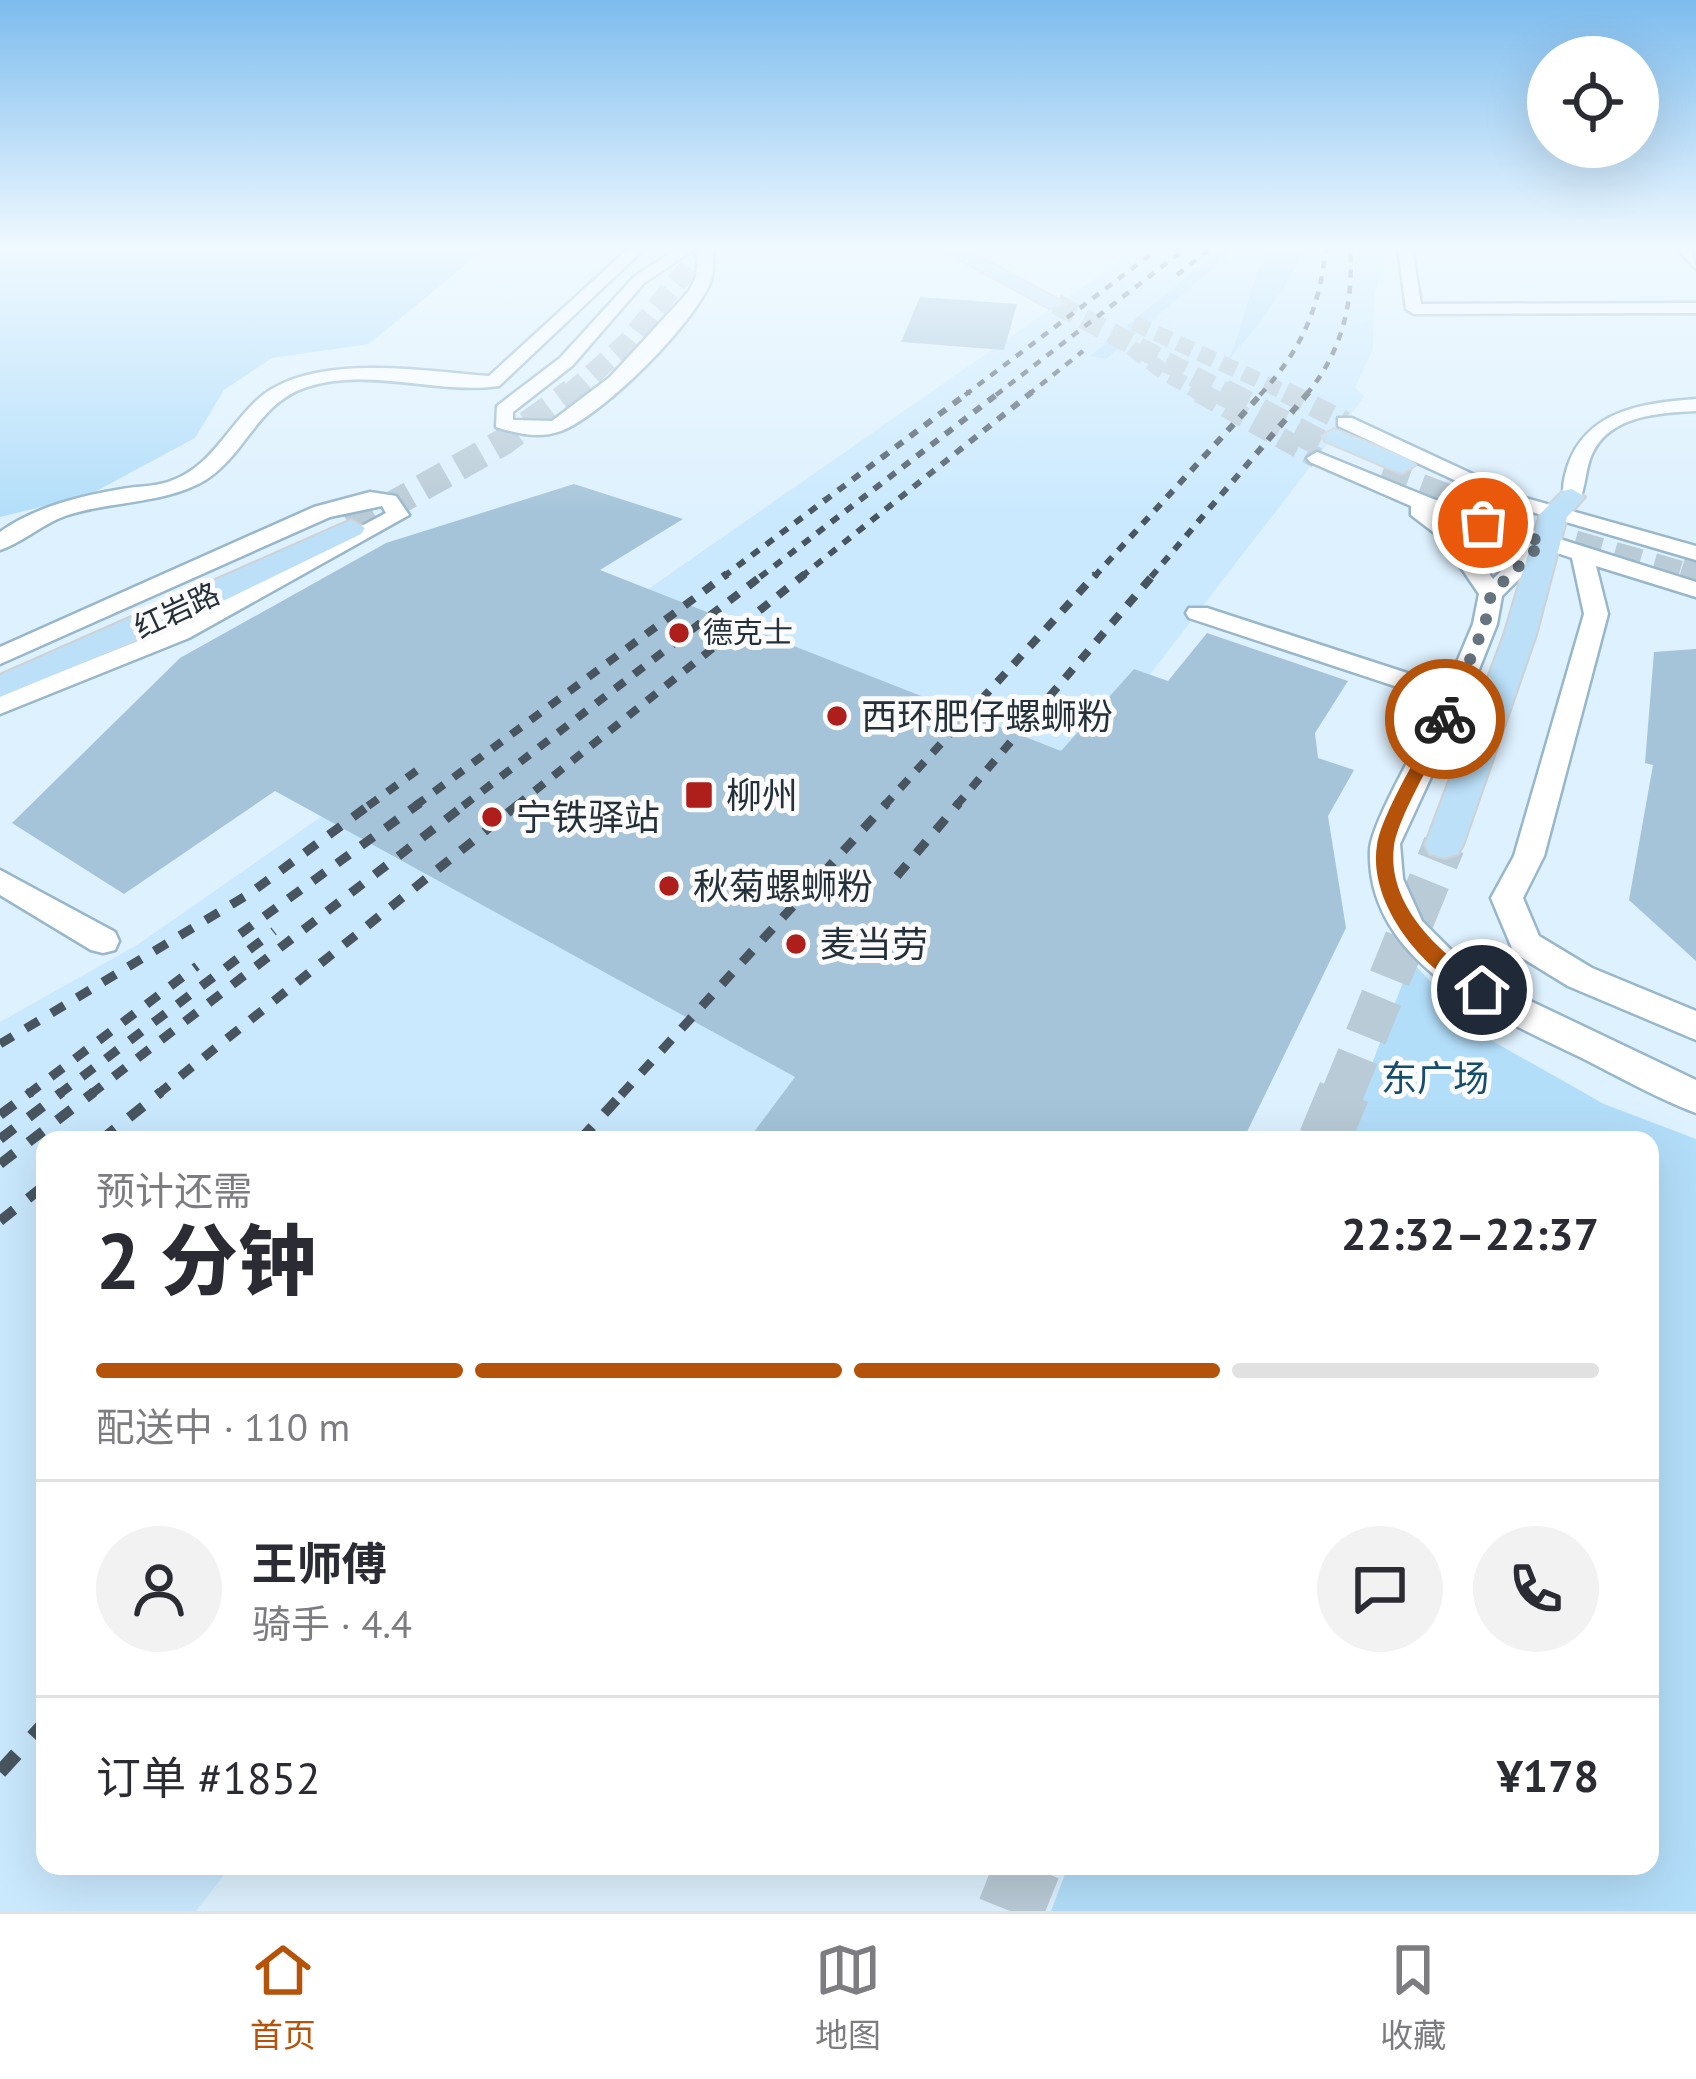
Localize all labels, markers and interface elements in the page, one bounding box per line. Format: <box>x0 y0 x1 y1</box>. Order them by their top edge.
map controls <box>1527 36 1659 168</box>
button: locate <box>1527 36 1659 168</box>
pin <box>1432 472 1534 574</box>
icon: bag <box>1450 490 1516 556</box>
street label: 红岩路 <box>127 573 225 646</box>
place label: 德克士 <box>703 612 793 651</box>
marker: 德克士 <box>666 620 692 646</box>
courier <box>1385 659 1505 779</box>
icon: bike <box>1412 686 1478 752</box>
place label: 西环肥仔螺蛳粉 <box>861 692 1113 739</box>
marker: 西环肥仔螺蛳粉 <box>824 703 850 729</box>
place label: 柳州 <box>726 771 798 818</box>
marker: 柳州 <box>683 779 715 811</box>
place label: 宁铁驿站 <box>516 793 660 840</box>
marker: 宁铁驿站 <box>479 804 505 830</box>
place label: 秋菊螺蛳粉 <box>693 862 873 909</box>
marker: 秋菊螺蛳粉 <box>656 873 682 899</box>
place label: 麦当劳 <box>820 920 928 967</box>
marker: 麦当劳 <box>783 931 809 957</box>
pin <box>1431 939 1533 1041</box>
icon: home <box>1449 957 1515 1023</box>
park label: 东广场 <box>1381 1054 1489 1101</box>
text: 预计还需 <box>96 1165 252 1216</box>
text: 22:32–22:37 <box>1341 1204 1599 1262</box>
text: 2 分钟 <box>96 1210 316 1311</box>
text: 配送中 · 110 m <box>96 1401 350 1452</box>
button: person <box>96 1526 222 1652</box>
button: chat <box>1317 1526 1443 1652</box>
button: phone <box>1473 1526 1599 1652</box>
text: 王师傅 <box>252 1534 387 1592</box>
text: 骑手 · 4.4 <box>252 1598 412 1649</box>
text: ¥178 <box>1497 1746 1599 1804</box>
text: 订单 #1852 <box>96 1748 321 1806</box>
tab: 首页 <box>250 1937 316 2057</box>
tab: 地图 <box>815 1937 881 2057</box>
tab: 收藏 <box>1380 1937 1446 2057</box>

